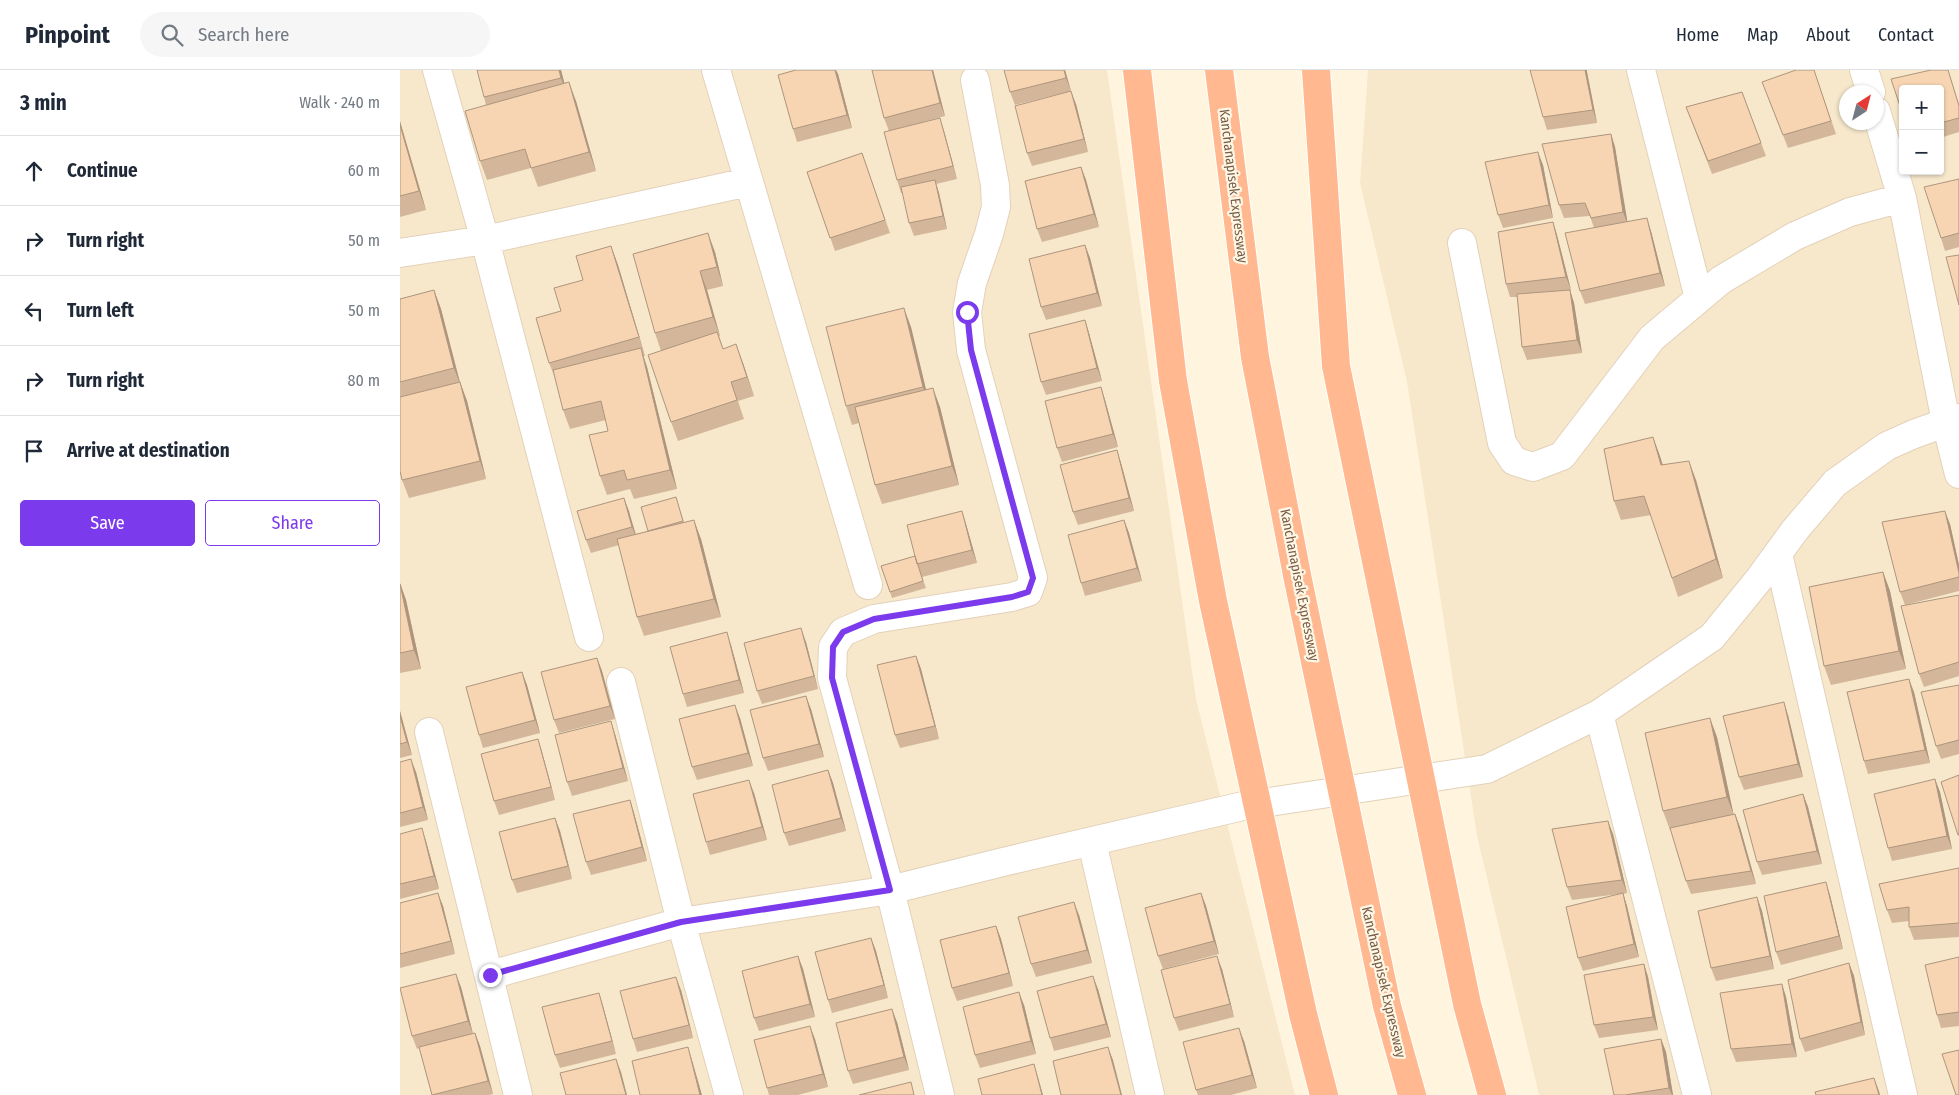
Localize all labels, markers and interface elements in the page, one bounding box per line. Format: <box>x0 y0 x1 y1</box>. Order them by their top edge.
search box <box>140 12 490 57</box>
text: Pinpoint <box>25 21 110 49</box>
icon: search <box>158 21 186 49</box>
text: Search here <box>198 23 289 46</box>
text: Home <box>1676 24 1719 46</box>
text: Map <box>1747 24 1778 46</box>
text: About <box>1806 24 1850 46</box>
text: Contact <box>1878 24 1934 46</box>
north arrow <box>1839 85 1884 130</box>
map controls <box>1899 85 1944 175</box>
button: + <box>1899 85 1944 130</box>
text: 3 min <box>20 90 67 116</box>
text: Walk · 240 m <box>299 93 380 112</box>
street label: Kanchanapisek Expressway <box>1216 108 1251 265</box>
button: − <box>1899 130 1944 175</box>
icon: ahead <box>20 157 48 185</box>
text: Continue <box>67 159 138 182</box>
text: 60 m <box>348 161 380 180</box>
icon: right <box>20 227 48 255</box>
text: Turn right <box>67 229 144 252</box>
text: 50 m <box>348 231 380 250</box>
icon: left <box>20 297 48 325</box>
text: Turn left <box>67 299 134 322</box>
text: 50 m <box>348 301 380 320</box>
route start <box>956 301 979 324</box>
icon: right <box>20 367 48 395</box>
text: Turn right <box>67 369 144 392</box>
text: 80 m <box>348 371 380 390</box>
icon: arrive <box>20 437 48 465</box>
text: Arrive at destination <box>67 439 230 462</box>
button: Save <box>20 500 195 546</box>
button: Share <box>205 500 380 546</box>
street label: Kanchanapisek Expressway <box>1276 507 1323 663</box>
street label: Kanchanapisek Expressway <box>1358 905 1409 1060</box>
route end <box>479 964 502 987</box>

